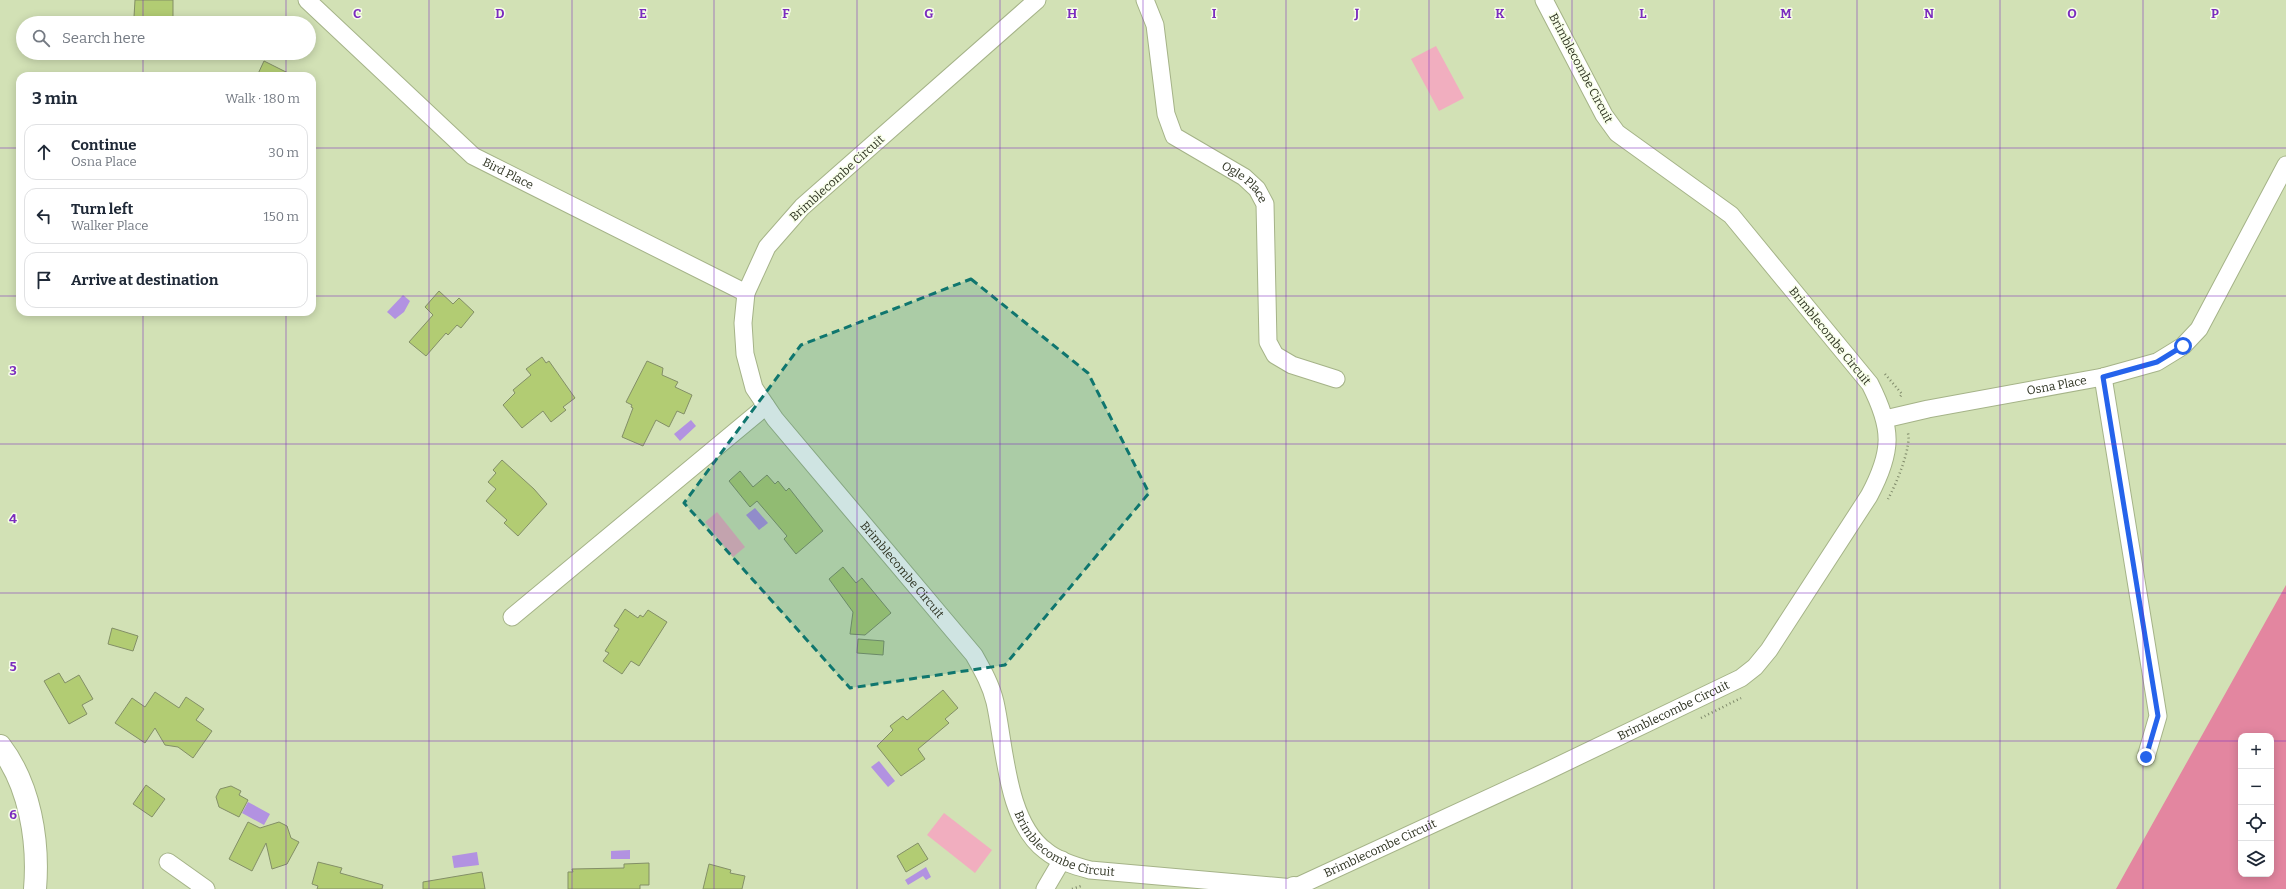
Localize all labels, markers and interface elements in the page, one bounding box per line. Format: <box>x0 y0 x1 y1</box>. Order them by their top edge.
text: C <box>353 6 361 21</box>
text: D <box>495 6 505 21</box>
text: E <box>639 6 647 21</box>
text: F <box>782 6 790 21</box>
text: G <box>924 6 934 21</box>
text: H <box>1067 6 1077 21</box>
text: I <box>1212 6 1217 21</box>
text: J <box>1354 6 1360 21</box>
text: K <box>1495 6 1505 21</box>
text: L <box>1639 6 1647 21</box>
text: M <box>1780 6 1792 21</box>
text: N <box>1924 6 1934 21</box>
text: O <box>2067 6 2077 21</box>
text: P <box>2211 6 2219 21</box>
street label: Brimblecombe Circuit <box>1546 11 1616 126</box>
search box <box>16 16 316 60</box>
icon: search <box>30 27 52 49</box>
text: Search here <box>62 29 145 47</box>
text: 3 min <box>32 88 77 109</box>
text: Walk · 180 m <box>225 91 300 106</box>
street label: Brimblecombe Circuit <box>787 132 888 224</box>
text: Continue <box>71 136 137 154</box>
icon: ahead <box>33 141 55 163</box>
text: 30 m <box>268 145 299 160</box>
text: Osna Place <box>71 154 137 169</box>
street label: Bird Place <box>480 155 536 192</box>
street label: Ogle Place <box>1219 158 1270 205</box>
text: Turn left <box>71 200 133 218</box>
icon: left <box>33 205 55 227</box>
text: 150 m <box>263 209 299 224</box>
text: Walker Place <box>71 218 148 233</box>
icon: arrive <box>33 269 55 291</box>
text: Arrive at destination <box>71 271 218 289</box>
street label: Brimblecombe Circuit <box>1786 284 1874 388</box>
route start <box>2174 337 2192 355</box>
text: 3 <box>9 363 17 378</box>
street label: Osna Place <box>2026 373 2088 398</box>
text: 4 <box>9 511 17 526</box>
street label: Brimblecombe Circuit <box>857 519 947 622</box>
text: 5 <box>9 659 17 674</box>
street label: Brimblecombe Circuit <box>1615 677 1732 743</box>
map controls <box>2238 733 2274 877</box>
button: + <box>2238 733 2274 769</box>
route end <box>2137 748 2155 766</box>
button: − <box>2238 769 2274 805</box>
button: locate <box>2238 805 2274 841</box>
text: 6 <box>9 807 17 822</box>
street label: Brimblecombe Circuit <box>1012 809 1116 879</box>
street label: Brimblecombe Circuit <box>1322 816 1439 880</box>
button: layers <box>2238 841 2274 877</box>

